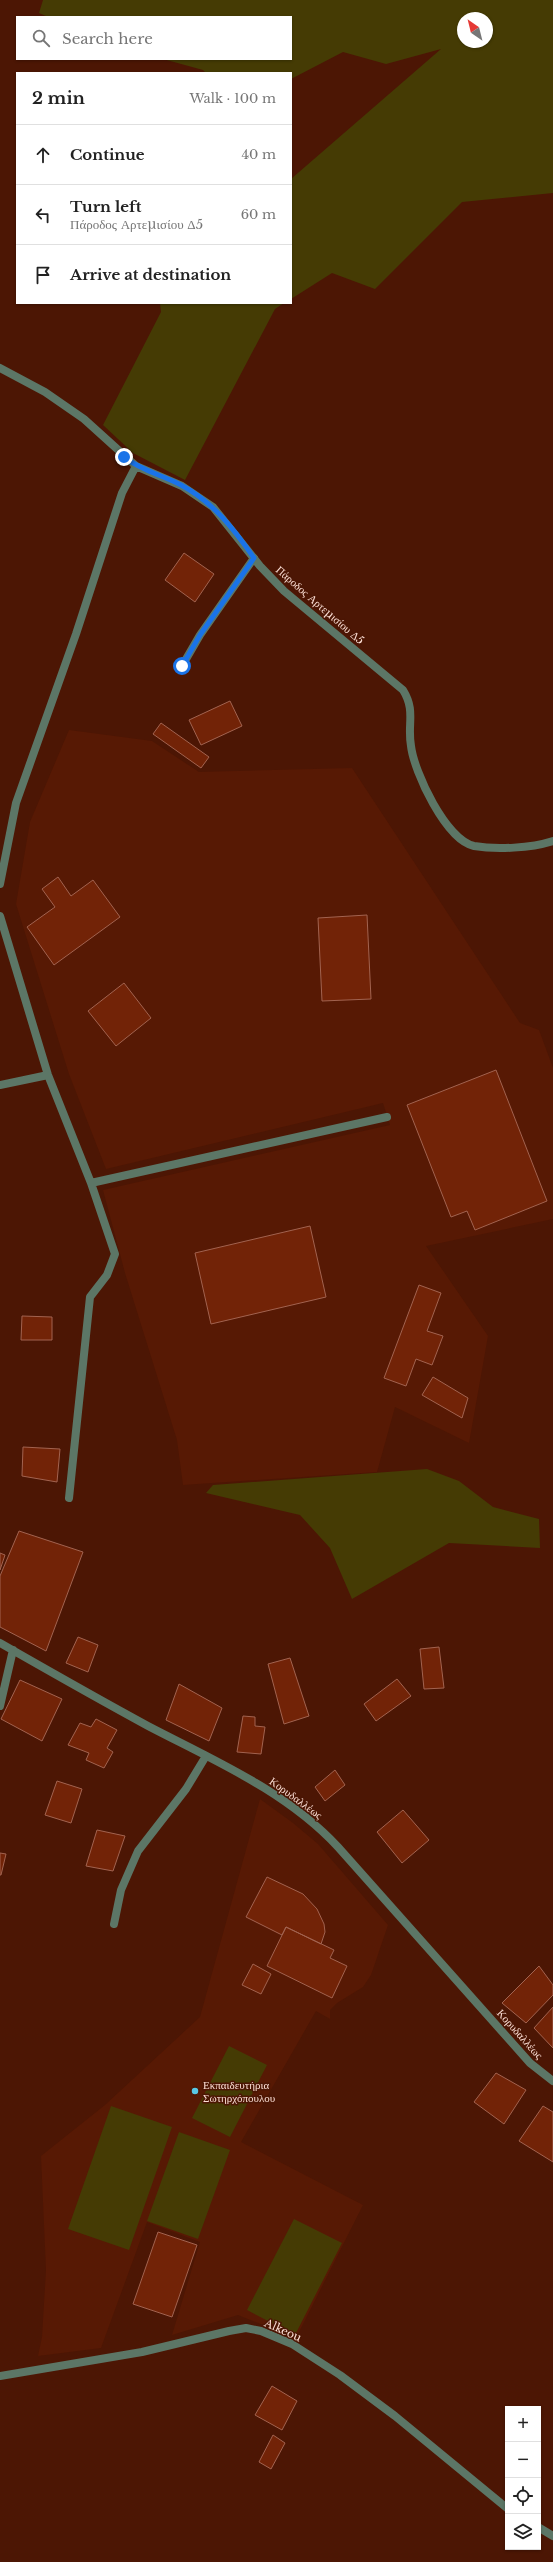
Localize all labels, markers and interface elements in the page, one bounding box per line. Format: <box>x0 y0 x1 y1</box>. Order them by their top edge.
north arrow <box>457 12 493 48</box>
search box <box>16 16 292 60</box>
icon: search <box>30 27 52 49</box>
text: Search here <box>62 29 153 48</box>
text: 2 min <box>32 88 85 109</box>
text: Walk · 100 m <box>189 90 276 107</box>
icon: ahead <box>32 144 54 166</box>
text: Continue <box>70 145 145 164</box>
text: 40 m <box>241 146 276 163</box>
text: Turn left <box>70 197 141 216</box>
icon: left <box>32 204 54 226</box>
text: 60 m <box>241 206 276 223</box>
text: Πάροδος Αρτεμισίου Δ5 <box>70 216 203 233</box>
icon: arrive <box>32 264 54 286</box>
text: Arrive at destination <box>70 265 231 284</box>
route end <box>115 448 133 466</box>
street label: Πάροδος Αρτεμισίου Δ5 <box>273 563 367 647</box>
route start <box>173 657 191 675</box>
street label: Κορυδαλλέως <box>267 1774 326 1822</box>
street label: Κορυδαλλέως <box>494 2006 546 2062</box>
place label: Εκπαιδευτήρια Σωτηρχόπουλου <box>203 2078 276 2105</box>
marker: Εκπαιδευτήρια Σωτηρχόπουλου <box>190 2086 200 2096</box>
street label: Alkeou <box>261 2315 304 2345</box>
map controls <box>505 2406 541 2550</box>
button: + <box>505 2406 541 2442</box>
button: − <box>505 2442 541 2478</box>
button: locate <box>505 2478 541 2514</box>
button: layers <box>505 2514 541 2550</box>

